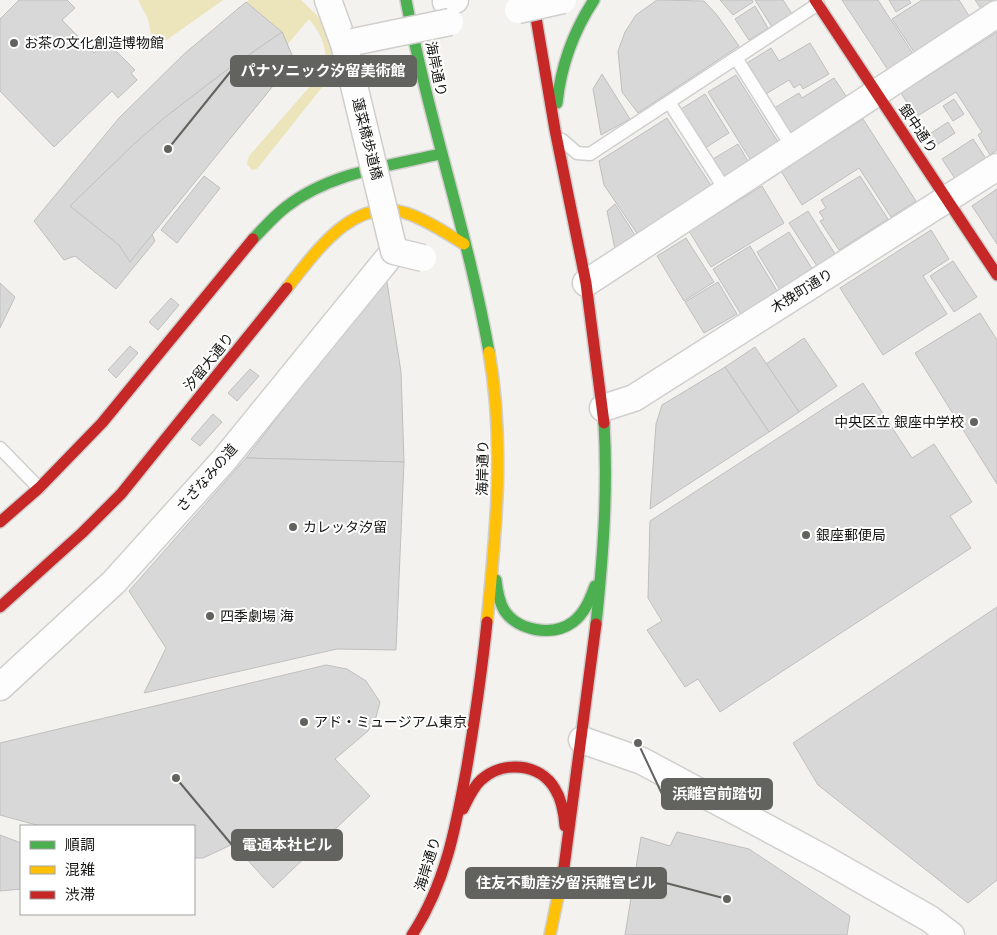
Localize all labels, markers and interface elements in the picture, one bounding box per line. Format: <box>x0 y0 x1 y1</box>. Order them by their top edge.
place label: お茶の文化創造博物館 <box>24 35 164 52</box>
marker: お茶の文化創造博物館 <box>8 37 20 49</box>
street label: 海岸通り <box>422 40 450 98</box>
callout: パナソニック汐留美術館 <box>231 56 416 86</box>
text: パナソニック汐留美術館 <box>240 62 406 80</box>
street label: 蓮菜橋歩道橋 <box>349 96 385 182</box>
street label: 銀中通り <box>895 101 941 157</box>
street label: 木挽町通り <box>768 265 836 317</box>
street label: 汐留大通り <box>180 329 238 395</box>
place label: 中央区立 銀座中学校 <box>834 414 964 431</box>
marker: 中央区立 銀座中学校 <box>968 416 980 428</box>
street label: 海岸通り <box>474 440 492 496</box>
street label: さざなみの道 <box>173 441 241 515</box>
place label: カレッタ汐留 <box>303 519 387 536</box>
marker: カレッタ汐留 <box>287 521 299 533</box>
place label: 銀座郵便局 <box>816 527 886 544</box>
marker: 銀座郵便局 <box>800 529 812 541</box>
place label: 四季劇場 海 <box>220 608 294 625</box>
marker: 四季劇場 海 <box>204 610 216 622</box>
place label: アド・ミュージアム東京 <box>314 714 467 731</box>
marker: アド・ミュージアム東京 <box>298 716 310 728</box>
callout: 浜離宮前踏切 <box>662 779 772 809</box>
text: 浜離宮前踏切 <box>672 785 762 803</box>
legend <box>20 825 195 915</box>
callout: 電通本社ビル <box>232 830 342 860</box>
street label: 海岸通り <box>412 835 444 893</box>
text: 順調 <box>65 836 95 854</box>
text: 電通本社ビル <box>242 836 332 854</box>
text: 混雑 <box>65 861 95 879</box>
callout: 住友不動産汐留浜離宮ビル <box>466 868 666 898</box>
text: 住友不動産汐留浜離宮ビル <box>476 874 656 892</box>
text: 渋滞 <box>65 886 95 904</box>

